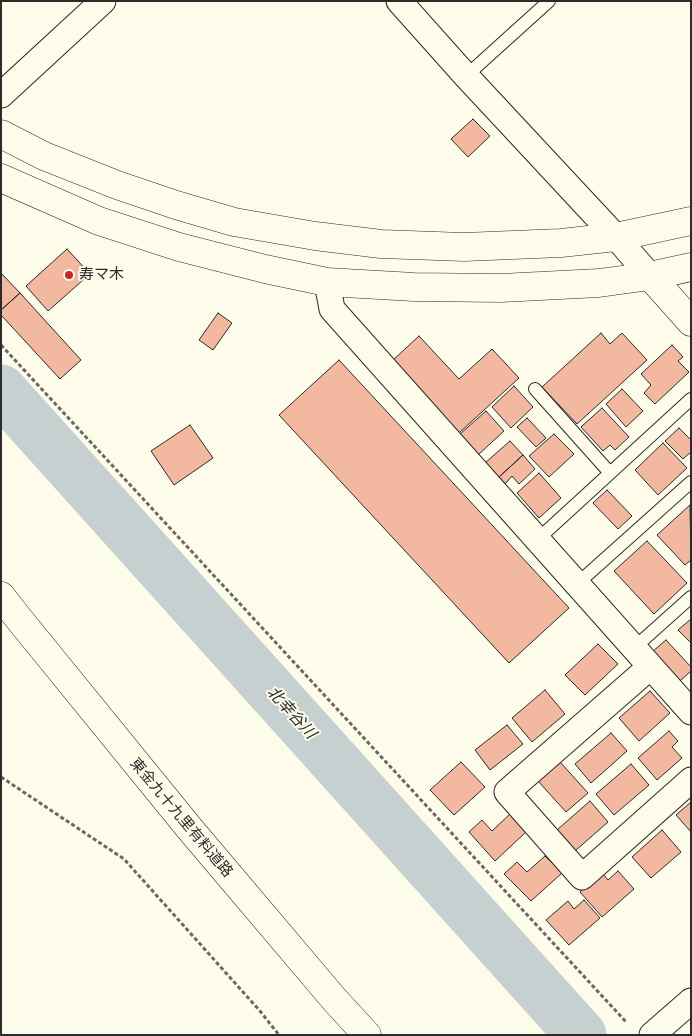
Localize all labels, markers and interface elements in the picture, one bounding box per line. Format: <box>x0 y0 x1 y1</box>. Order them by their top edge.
place label: 寿マ木 <box>79 266 124 284</box>
marker: 寿マ木 <box>63 269 75 281</box>
water label: 北幸谷川 <box>262 683 320 743</box>
street label: 東金九十九里有料道路 <box>126 755 236 881</box>

